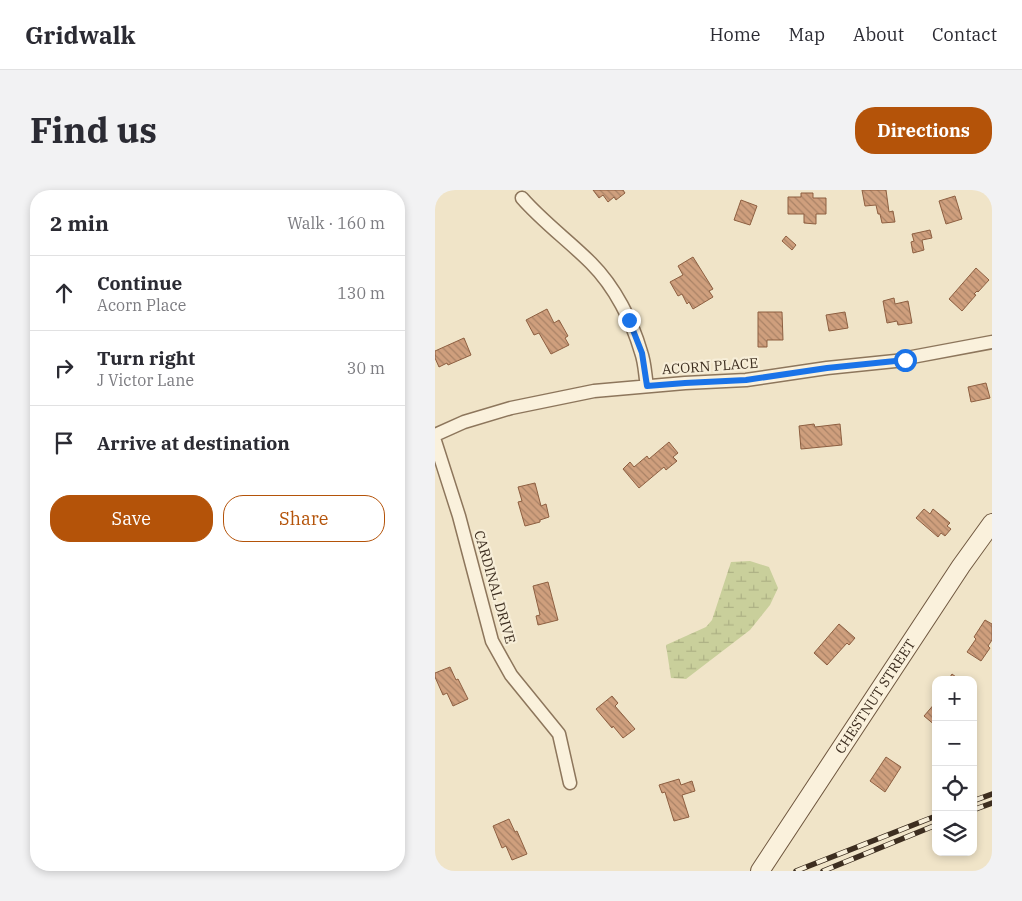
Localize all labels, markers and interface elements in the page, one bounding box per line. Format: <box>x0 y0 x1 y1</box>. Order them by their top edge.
text: Gridwalk <box>25 19 135 51</box>
text: Home <box>709 23 761 46</box>
text: Map <box>789 23 825 46</box>
text: About <box>853 23 904 46</box>
text: Contact <box>932 23 997 46</box>
text: Find us <box>30 107 157 153</box>
button: Directions <box>855 107 992 154</box>
text: 2 min <box>50 209 109 237</box>
text: Walk · 160 m <box>287 213 385 233</box>
text: Continue <box>97 271 182 295</box>
icon: ahead <box>50 279 78 307</box>
text: 130 m <box>337 283 385 303</box>
text: Acorn Place <box>97 295 186 315</box>
route end <box>618 309 641 332</box>
text: Turn right <box>97 346 195 370</box>
route start <box>894 349 917 372</box>
icon: right <box>50 354 78 382</box>
street label: ACORN PLACE <box>661 354 759 378</box>
text: 30 m <box>347 358 385 378</box>
text: J Victor Lane <box>97 370 194 390</box>
icon: arrive <box>50 429 78 457</box>
text: Arrive at destination <box>97 431 290 455</box>
button: Save <box>50 495 213 542</box>
button: Share <box>223 495 385 542</box>
street label: CARDINAL DRIVE <box>470 528 520 646</box>
street label: CHESTNUT STREET <box>831 636 919 757</box>
map controls <box>932 676 977 856</box>
button: + <box>932 676 977 721</box>
button: − <box>932 721 977 766</box>
button: locate <box>932 766 977 811</box>
button: layers <box>932 811 977 856</box>

